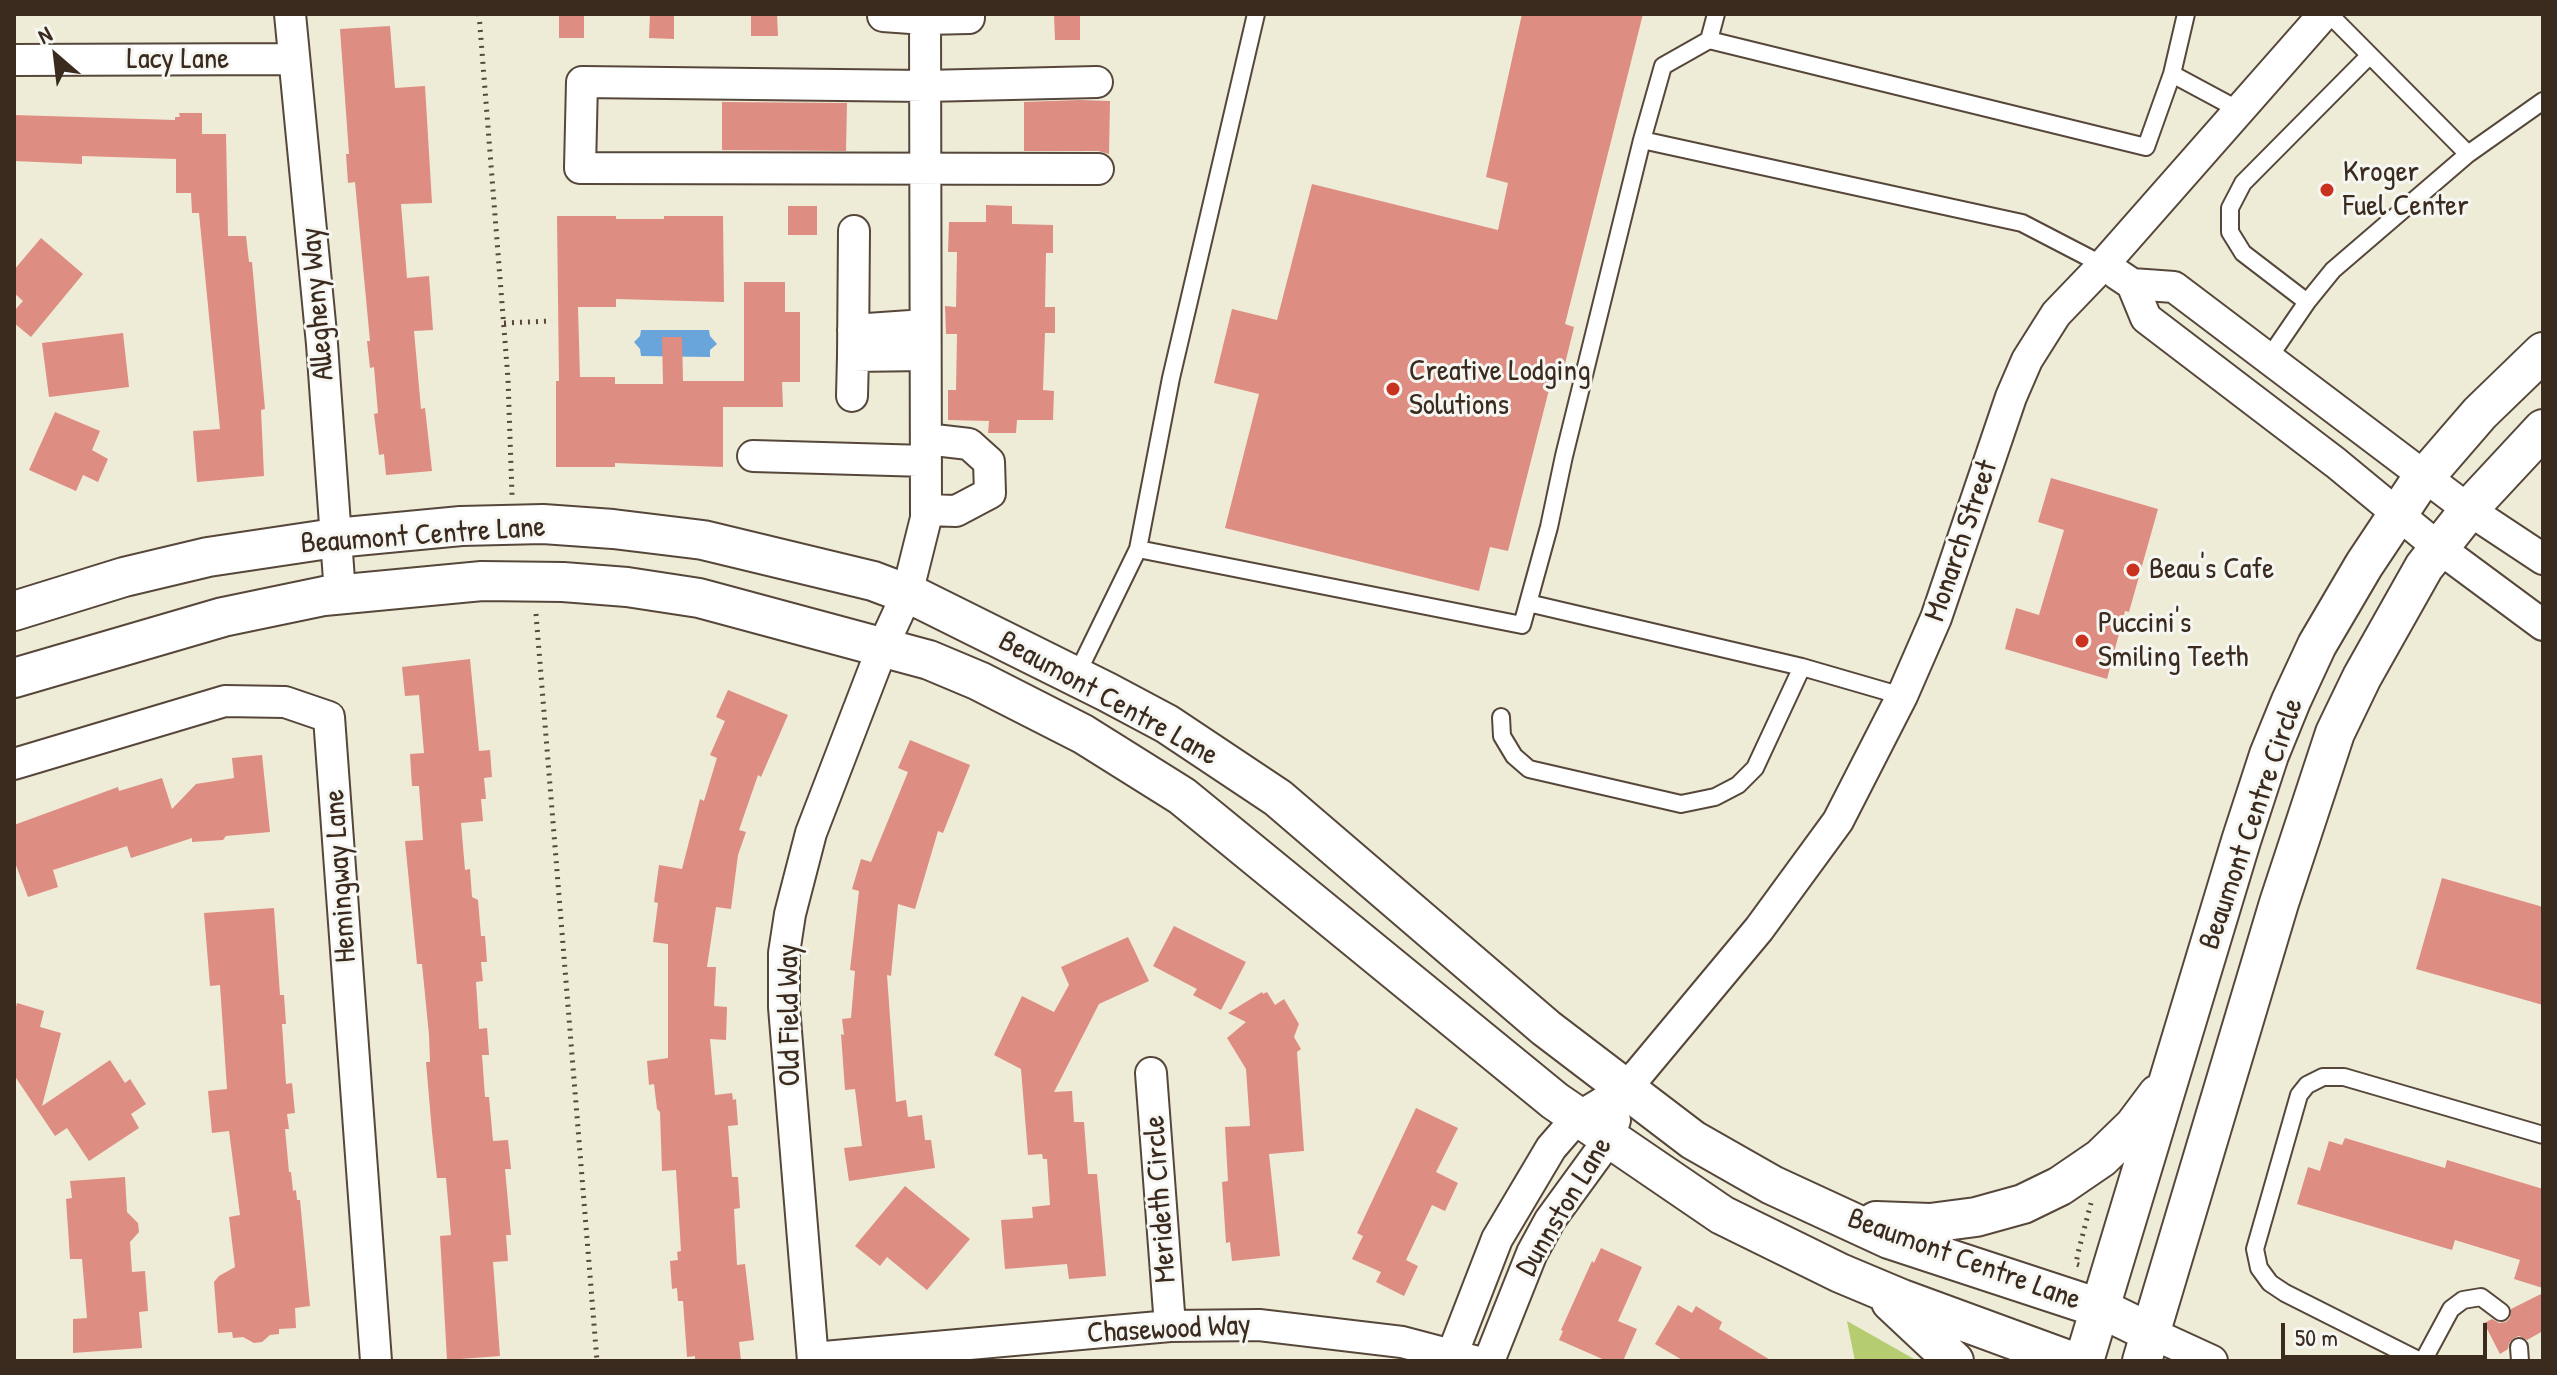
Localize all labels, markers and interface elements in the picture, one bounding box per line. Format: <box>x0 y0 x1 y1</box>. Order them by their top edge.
north arrow <box>16 16 96 96</box>
text: N <box>33 19 57 51</box>
street label: Lacy Lane <box>127 42 229 78</box>
place label: Kroger Fuel Center <box>2343 155 2469 226</box>
marker: Kroger Fuel Center <box>2318 181 2336 199</box>
street label: Allegheny Way <box>293 226 343 382</box>
place label: Creative Lodging Solutions <box>1409 354 1590 424</box>
marker: Creative Lodging Solutions <box>1384 380 1402 398</box>
street label: Monarch Street <box>1918 456 2006 626</box>
street label: Beaumont Centre Lane <box>299 509 547 563</box>
place label: Beau's Cafe <box>2149 552 2274 588</box>
marker: Beau's Cafe <box>2124 561 2142 579</box>
place label: Puccini's Smiling Teeth <box>2098 606 2248 676</box>
street label: Beaumont Centre Lane <box>992 624 1224 774</box>
marker: Puccini's Smiling Teeth <box>2073 632 2091 650</box>
street label: Beaumont Centre Circle <box>2192 694 2312 954</box>
street label: Hemingway Lane <box>317 788 365 964</box>
street label: Old Field Way <box>771 943 809 1087</box>
street label: Merideth Circle <box>1137 1114 1185 1284</box>
street label: Dunnston Lane <box>1509 1131 1621 1283</box>
street label: Beaumont Centre Lane <box>1843 1201 2085 1319</box>
scale bar <box>2285 1307 2491 1357</box>
street label: Chasewood Way <box>1086 1308 1252 1352</box>
text: 50 m <box>2295 1321 2338 1353</box>

